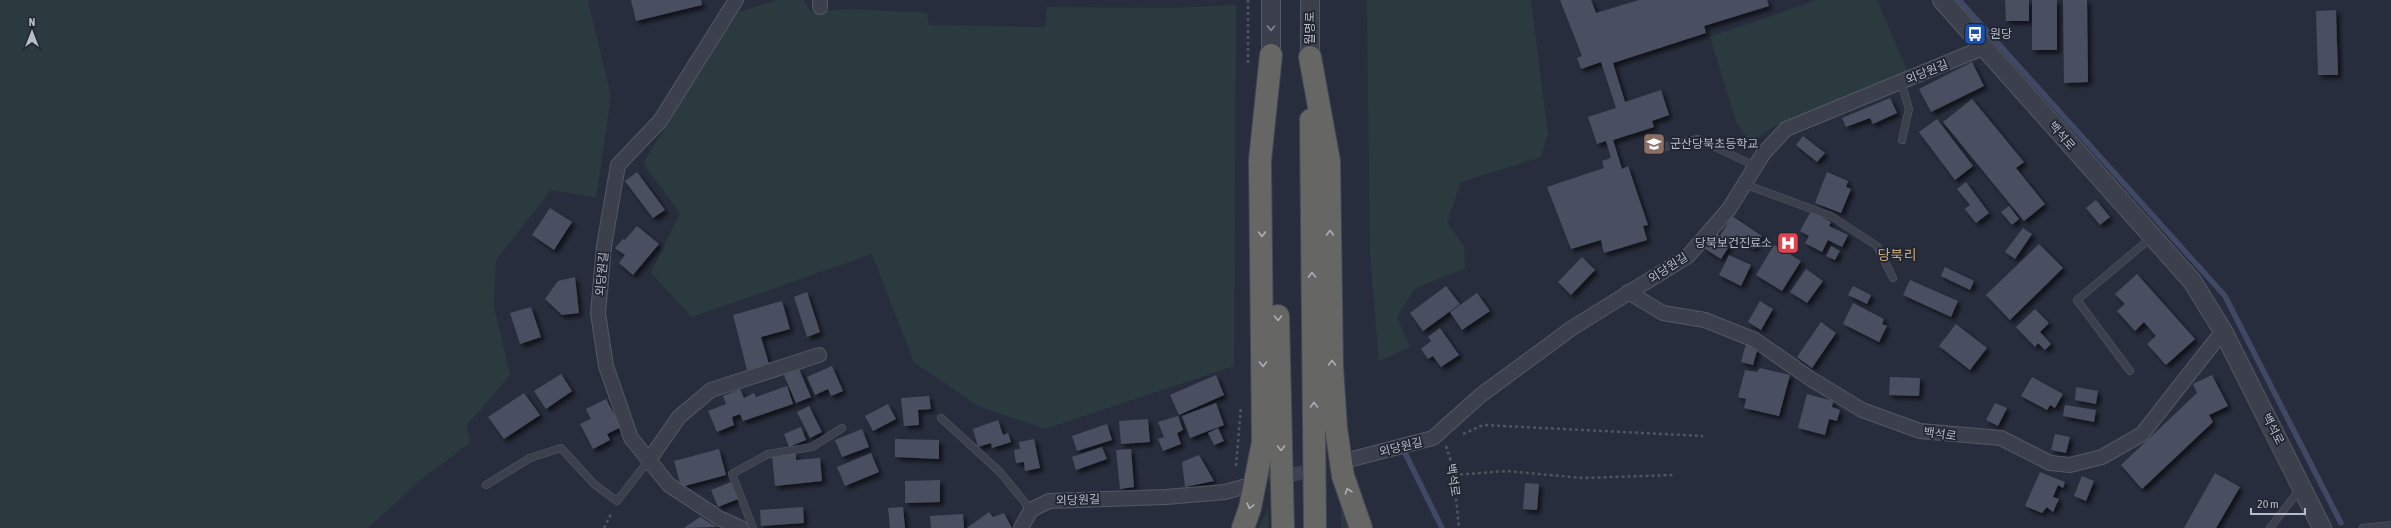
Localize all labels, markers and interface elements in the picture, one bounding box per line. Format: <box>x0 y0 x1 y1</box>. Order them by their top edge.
street label: 월명로 <box>1303 11 1317 45</box>
north arrow <box>12 12 52 52</box>
text: N <box>29 16 35 28</box>
bus stop icon: 원당 <box>1962 21 1988 47</box>
one-way arrow <box>1267 25 1275 31</box>
place label: 원당 <box>1990 27 2012 41</box>
street label: 외당원길 <box>1904 57 1950 87</box>
street label: 백석로 <box>2046 119 2078 153</box>
school or university icon: 군산당북초등학교 <box>1641 131 1667 157</box>
place label: 군산당북초등학교 <box>1670 137 1758 151</box>
one-way arrow <box>1326 230 1334 236</box>
hospital icon: 당북보건진료소 <box>1775 230 1801 256</box>
one-way arrow <box>1257 231 1266 237</box>
place label: 당북보건진료소 <box>1695 236 1772 250</box>
district label: 당북리 <box>1878 247 1916 263</box>
street label: 외당원길 <box>1646 250 1690 286</box>
street label: 외당원길 <box>593 251 611 297</box>
one-way arrow <box>1308 272 1316 278</box>
one-way arrow <box>1274 315 1282 321</box>
one-way arrow <box>1328 360 1336 366</box>
one-way arrow <box>1259 361 1267 367</box>
one-way arrow <box>1310 402 1318 408</box>
street label: 백석로 <box>2259 411 2287 447</box>
street label: 백석로 <box>1923 425 1957 443</box>
street label: 외당원길 <box>1378 435 1424 459</box>
one-way arrow <box>1277 445 1285 451</box>
street label: 백석로 <box>1443 463 1463 497</box>
one-way arrow <box>1345 488 1353 495</box>
scale bar <box>2251 490 2305 516</box>
street label: 외당원길 <box>1056 492 1100 508</box>
text: 20 m <box>2257 497 2279 511</box>
one-way arrow <box>1246 503 1255 510</box>

